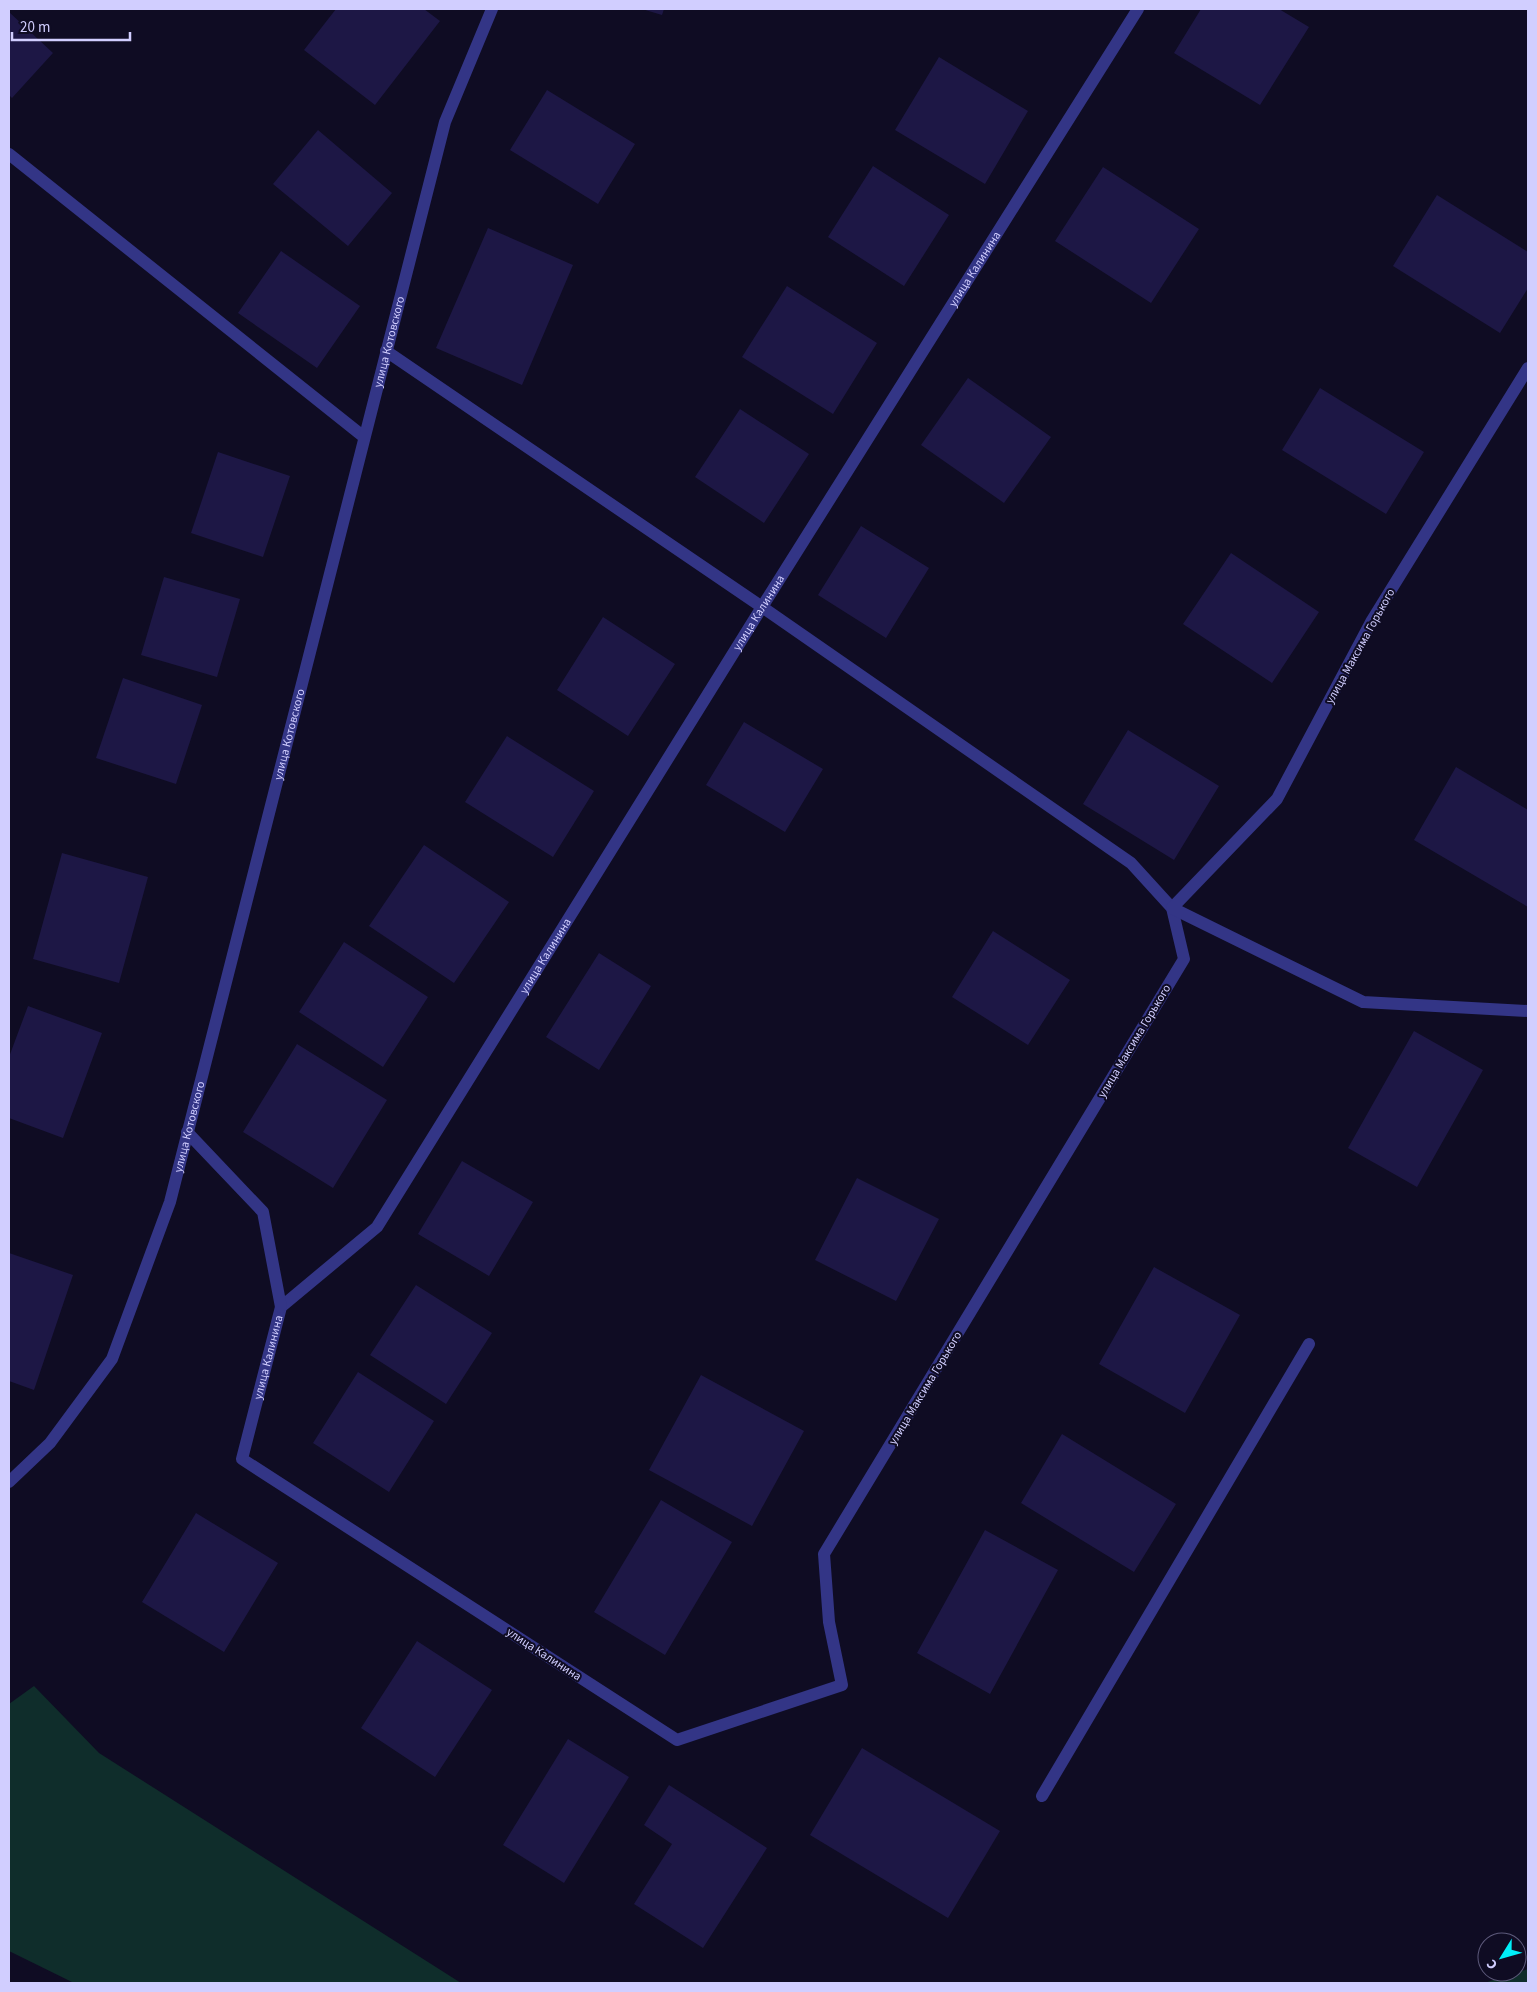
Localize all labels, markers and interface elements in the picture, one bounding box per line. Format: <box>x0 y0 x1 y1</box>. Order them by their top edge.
scale bar <box>12 10 130 42</box>
text: 20 m <box>20 17 50 38</box>
street label: улица Калинина <box>945 228 1005 310</box>
street label: улица Котовского <box>370 294 409 389</box>
street label: улица Калинина <box>729 572 789 654</box>
street label: улица Максима Горького <box>1322 585 1399 707</box>
street label: улица Котовского <box>270 687 309 782</box>
street label: улица Калинина <box>516 915 576 997</box>
street label: улица Максима Горького <box>1094 981 1175 1101</box>
street label: улица Котовского <box>170 1079 209 1174</box>
street label: улица Калинина <box>250 1313 288 1401</box>
street label: улица Максима Горького <box>885 1328 966 1448</box>
street label: улица Калинина <box>503 1624 585 1685</box>
north arrow <box>1477 1932 1527 1982</box>
text: С <box>1482 1955 1503 1973</box>

